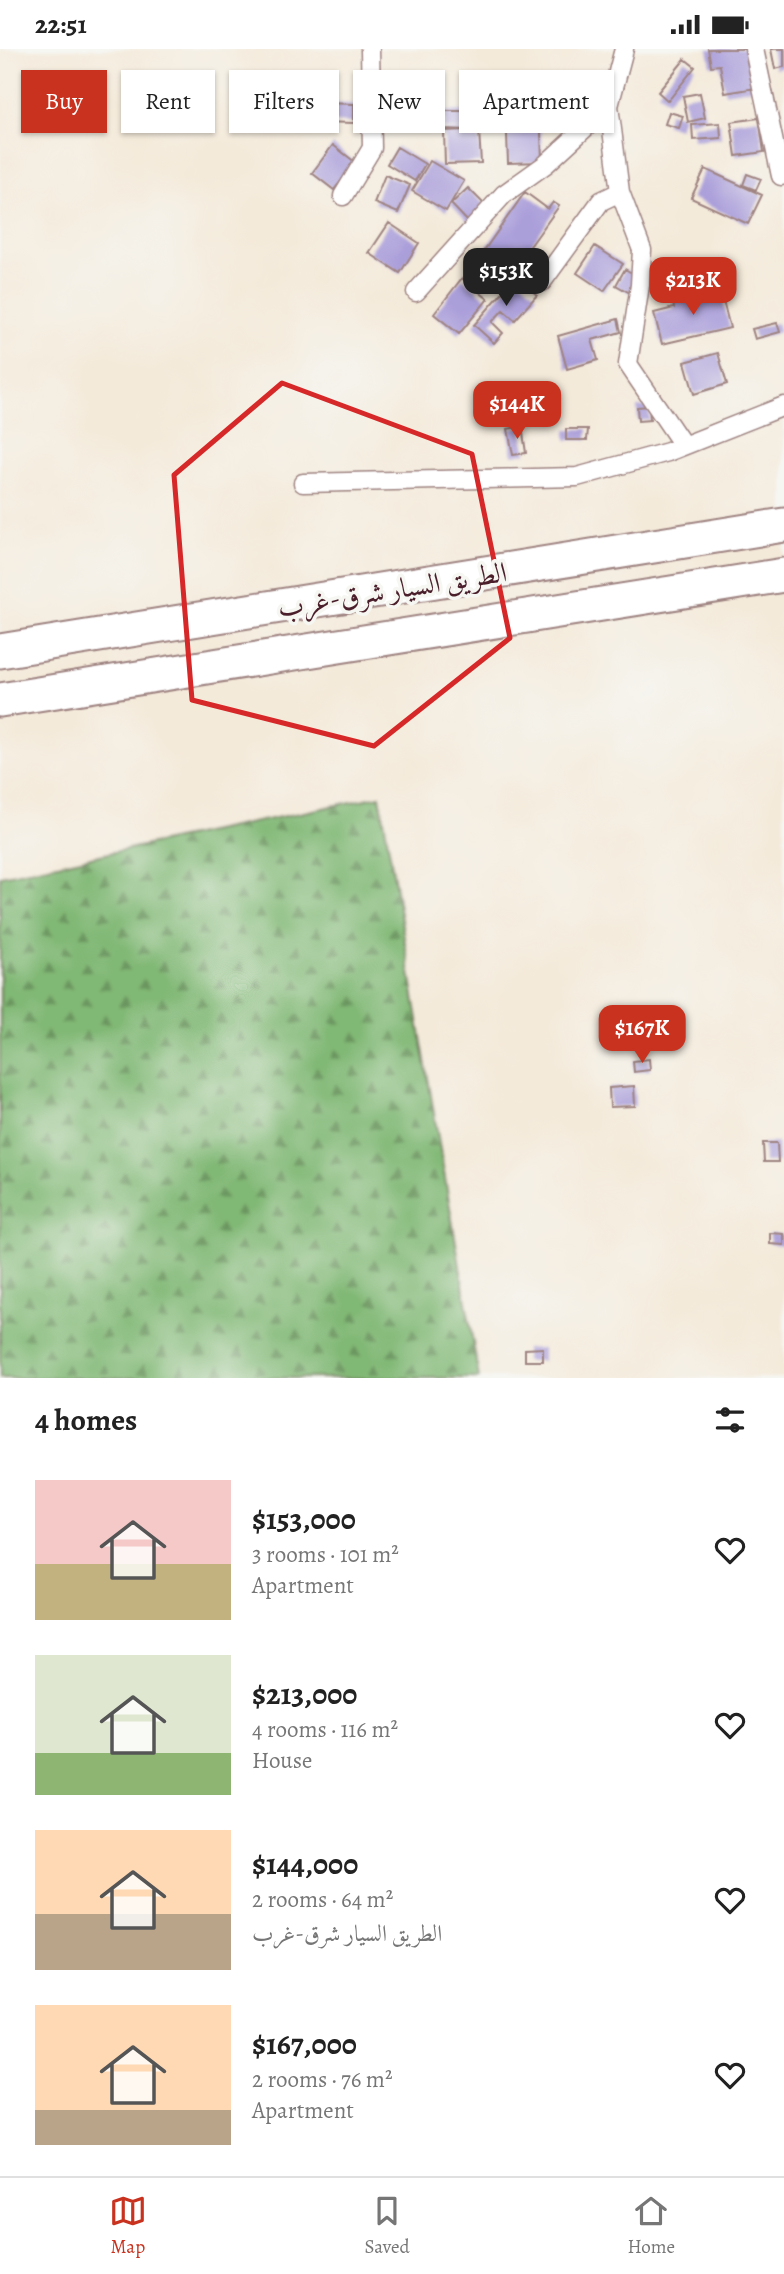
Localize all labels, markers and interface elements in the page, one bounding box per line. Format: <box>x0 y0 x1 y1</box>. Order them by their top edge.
text: 22:51 <box>35 7 87 42</box>
chip: Buy <box>21 70 107 133</box>
chip: Rent <box>121 70 215 133</box>
chip: Filters <box>229 70 339 133</box>
chip: New <box>353 70 445 133</box>
chip: Apartment <box>459 70 614 133</box>
pin: $153K <box>457 249 555 308</box>
text: $153K <box>479 255 533 286</box>
pin: $213K <box>644 257 742 317</box>
text: $213K <box>665 264 721 295</box>
pin: $144K <box>468 381 566 441</box>
text: $144K <box>489 388 545 419</box>
street label: الطريق السيار شرق-غرب <box>275 553 510 627</box>
pin: $167K <box>593 1005 691 1065</box>
text: $167K <box>615 1012 669 1043</box>
text: 4 homes <box>35 1400 137 1440</box>
icon: filters <box>711 1401 749 1439</box>
text: $153,000 <box>252 1499 356 1539</box>
icon: home <box>91 1508 175 1592</box>
icon: heart <box>711 1531 749 1569</box>
text: 3 rooms · 101 m² <box>252 1539 399 1570</box>
text: Apartment <box>252 1570 354 1601</box>
text: $213,000 <box>252 1674 357 1714</box>
icon: home <box>91 1683 175 1767</box>
icon: heart <box>711 1706 749 1744</box>
text: 4 rooms · 116 m² <box>252 1714 398 1745</box>
text: House <box>252 1745 312 1776</box>
text: $144,000 <box>252 1844 358 1884</box>
icon: home <box>91 1858 175 1942</box>
icon: heart <box>711 1881 749 1919</box>
text: 2 rooms · 64 m² <box>252 1884 393 1915</box>
text: الطريق السيار شرق-غرب <box>252 1918 442 1949</box>
text: $167,000 <box>252 2024 357 2064</box>
icon: home <box>91 2033 175 2117</box>
icon: heart <box>711 2056 749 2094</box>
text: 2 rooms · 76 m² <box>252 2064 393 2095</box>
text: Apartment <box>252 2095 354 2126</box>
tab: Map <box>109 2192 147 2260</box>
tab: Saved <box>365 2192 410 2260</box>
tab: Home <box>627 2192 675 2260</box>

